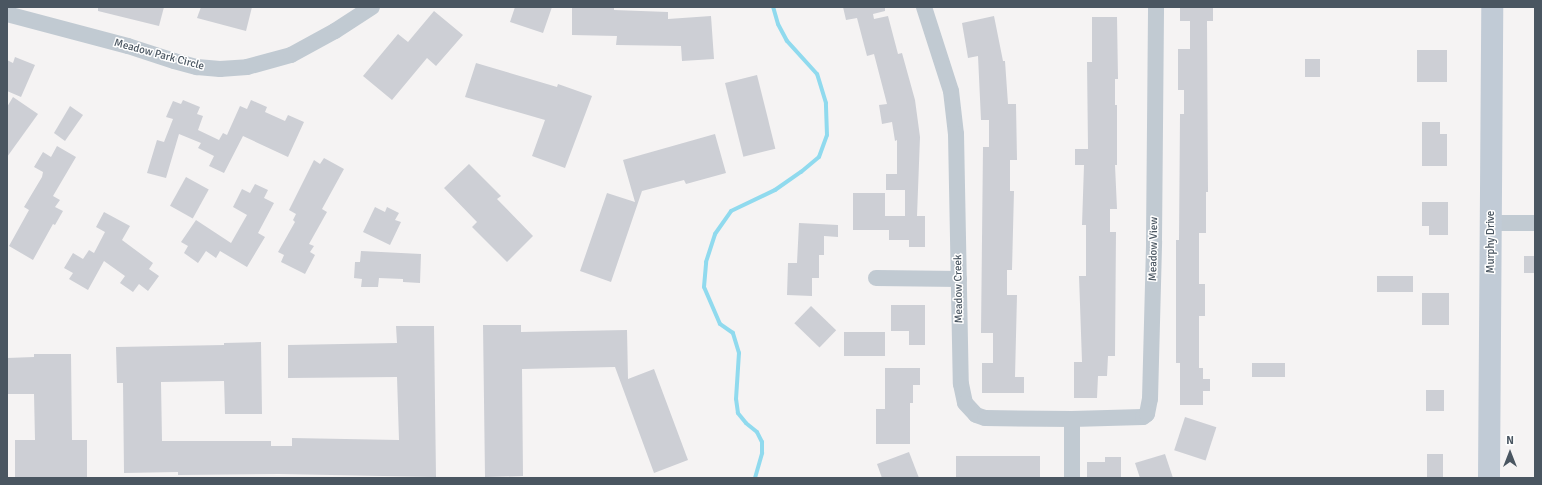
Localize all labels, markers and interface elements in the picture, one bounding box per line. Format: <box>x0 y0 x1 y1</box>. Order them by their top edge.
street label: Meadow Park Circle <box>113 37 205 73</box>
street label: Murphy Drive <box>1484 211 1498 273</box>
street label: Meadow View <box>1147 217 1161 281</box>
street label: Meadow Creek <box>952 255 966 323</box>
north arrow <box>1490 433 1530 473</box>
text: N <box>1506 434 1514 447</box>

